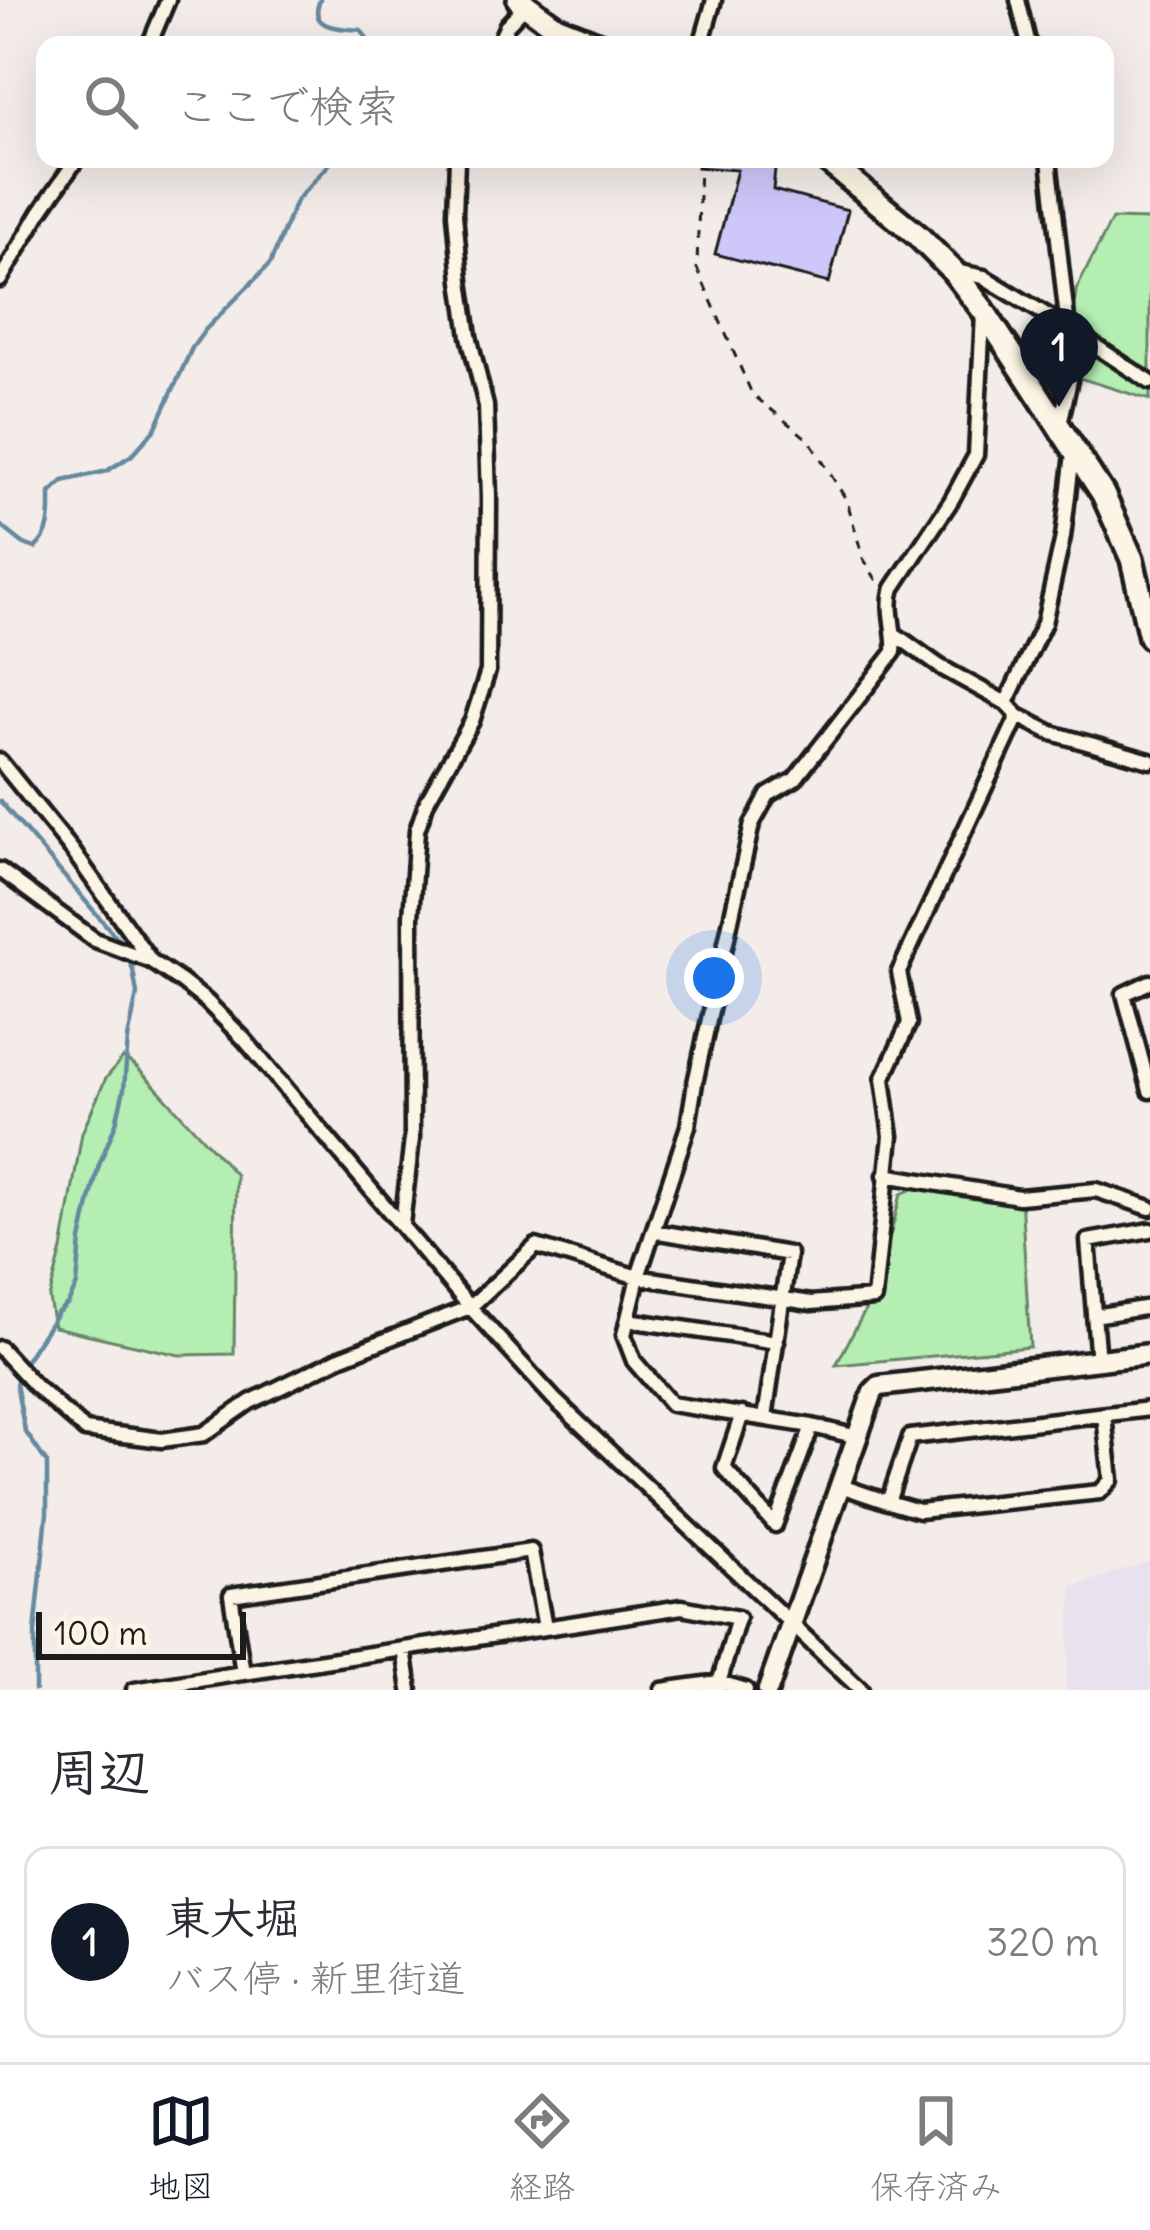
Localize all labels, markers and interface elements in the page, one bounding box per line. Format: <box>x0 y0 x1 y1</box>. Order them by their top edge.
search box <box>36 36 1114 168</box>
icon: search <box>78 69 144 135</box>
text: ここで検索 <box>174 78 399 134</box>
pin: 1 <box>1020 308 1098 407</box>
your location <box>684 948 744 1008</box>
scale bar <box>36 1606 246 1659</box>
text: 100 m <box>54 1612 147 1654</box>
text: 周辺 <box>48 1740 150 1804</box>
text: 東大堀 <box>165 1890 300 1946</box>
text: 1 <box>82 1918 98 1967</box>
text: 320 m <box>986 1918 1099 1967</box>
text: バス停 · 新里街道 <box>165 1954 465 2003</box>
tab: 地図 <box>148 2088 214 2208</box>
tab: 経路 <box>509 2088 575 2208</box>
tab: 保存済み <box>870 2088 1002 2208</box>

